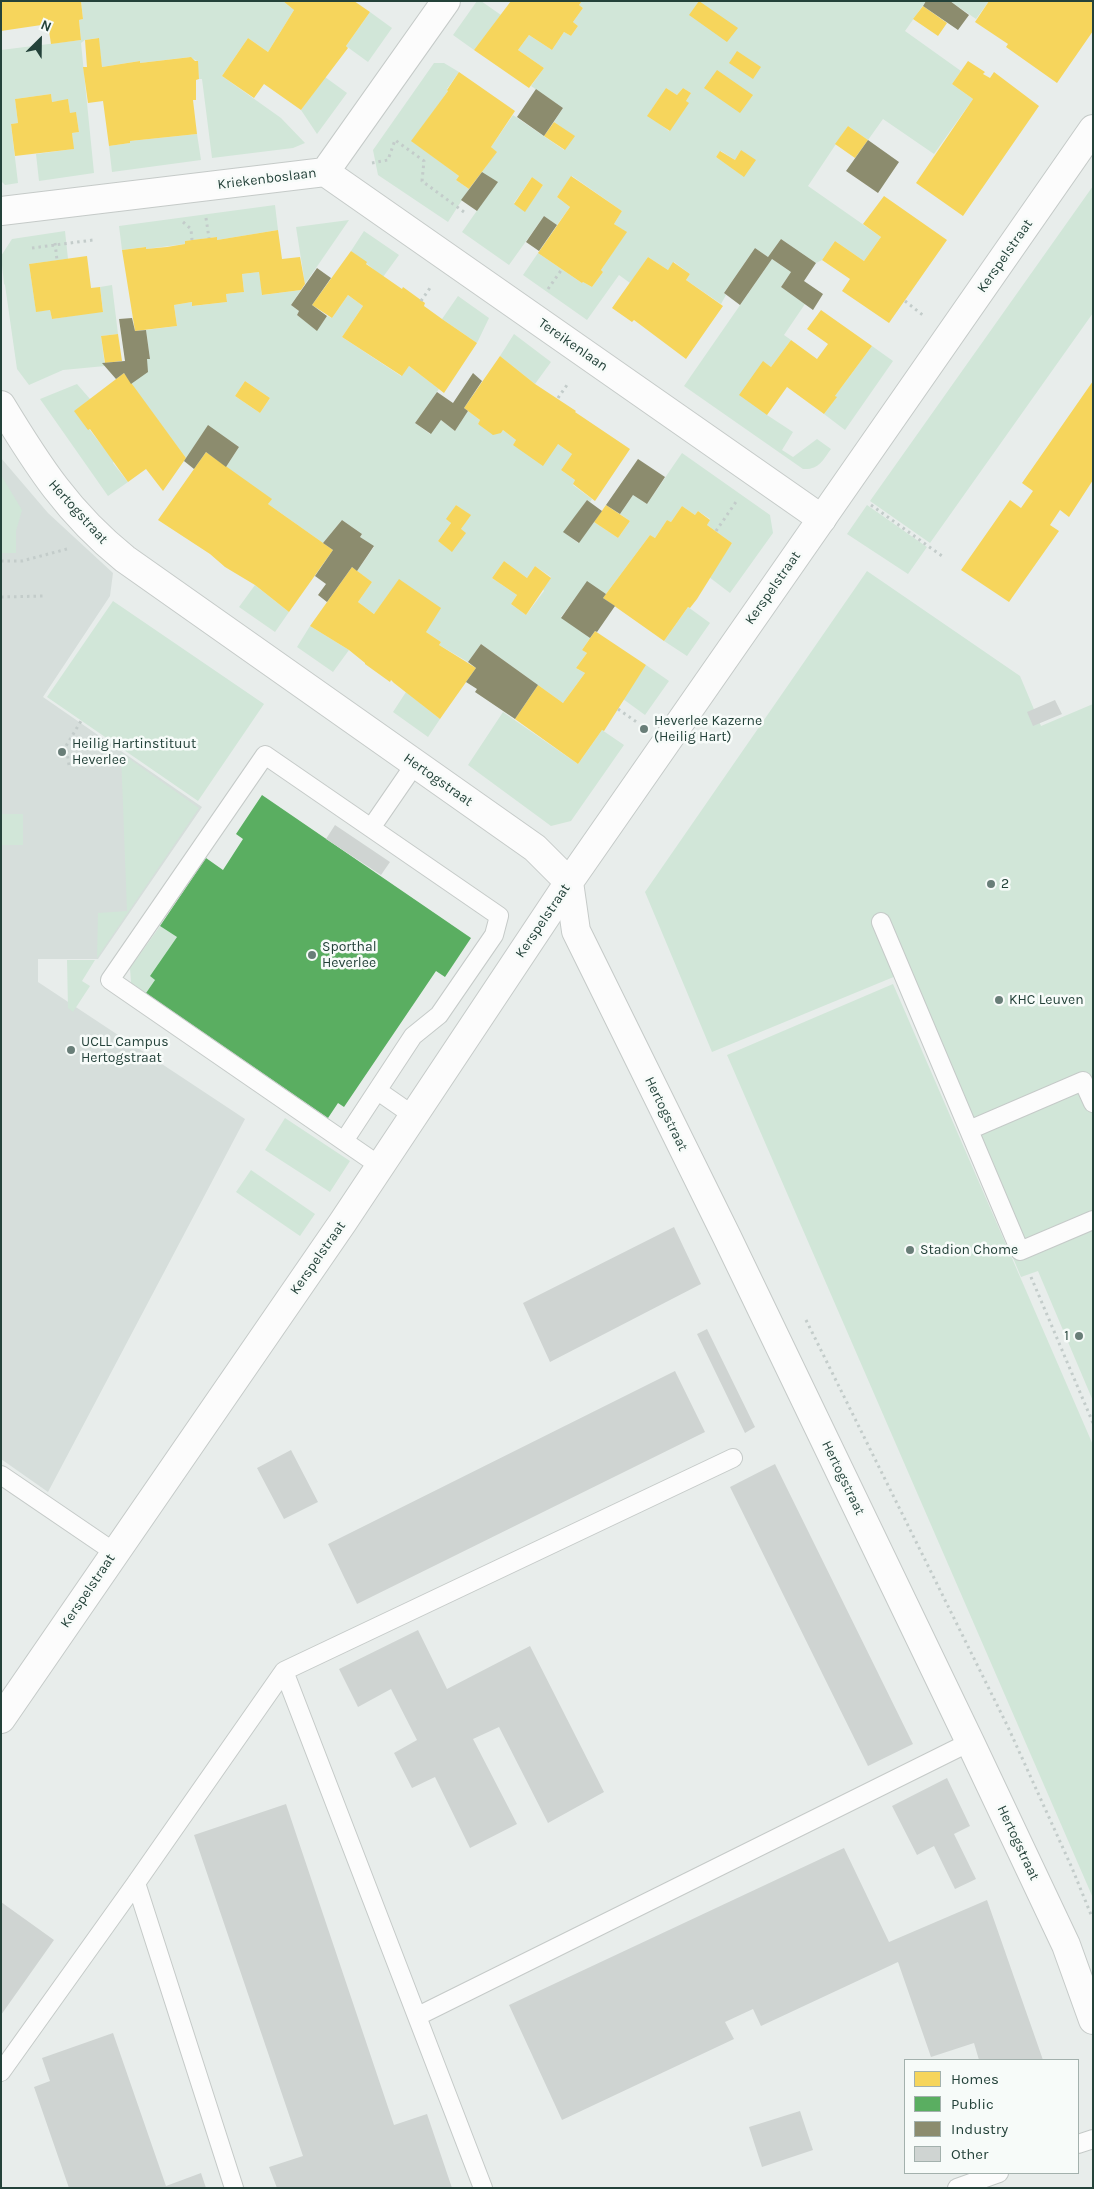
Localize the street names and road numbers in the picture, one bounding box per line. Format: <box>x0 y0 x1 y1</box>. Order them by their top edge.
street label: Kriekenboslaan <box>217 165 317 193</box>
street label: Kerspelstraat <box>974 216 1036 296</box>
street label: Tereikenlaan <box>535 315 611 375</box>
street label: Hertogstraat <box>45 476 111 548</box>
street label: Kerspelstraat <box>742 548 804 628</box>
street label: Hertogstraat <box>400 750 476 810</box>
street label: Kerspelstraat <box>512 881 574 961</box>
street label: Hertogstraat <box>641 1074 691 1154</box>
street label: Kerspelstraat <box>287 1218 349 1298</box>
street label: Hertogstraat <box>818 1438 868 1518</box>
street label: Kerspelstraat <box>57 1551 119 1631</box>
street label: Hertogstraat <box>993 1803 1043 1883</box>

